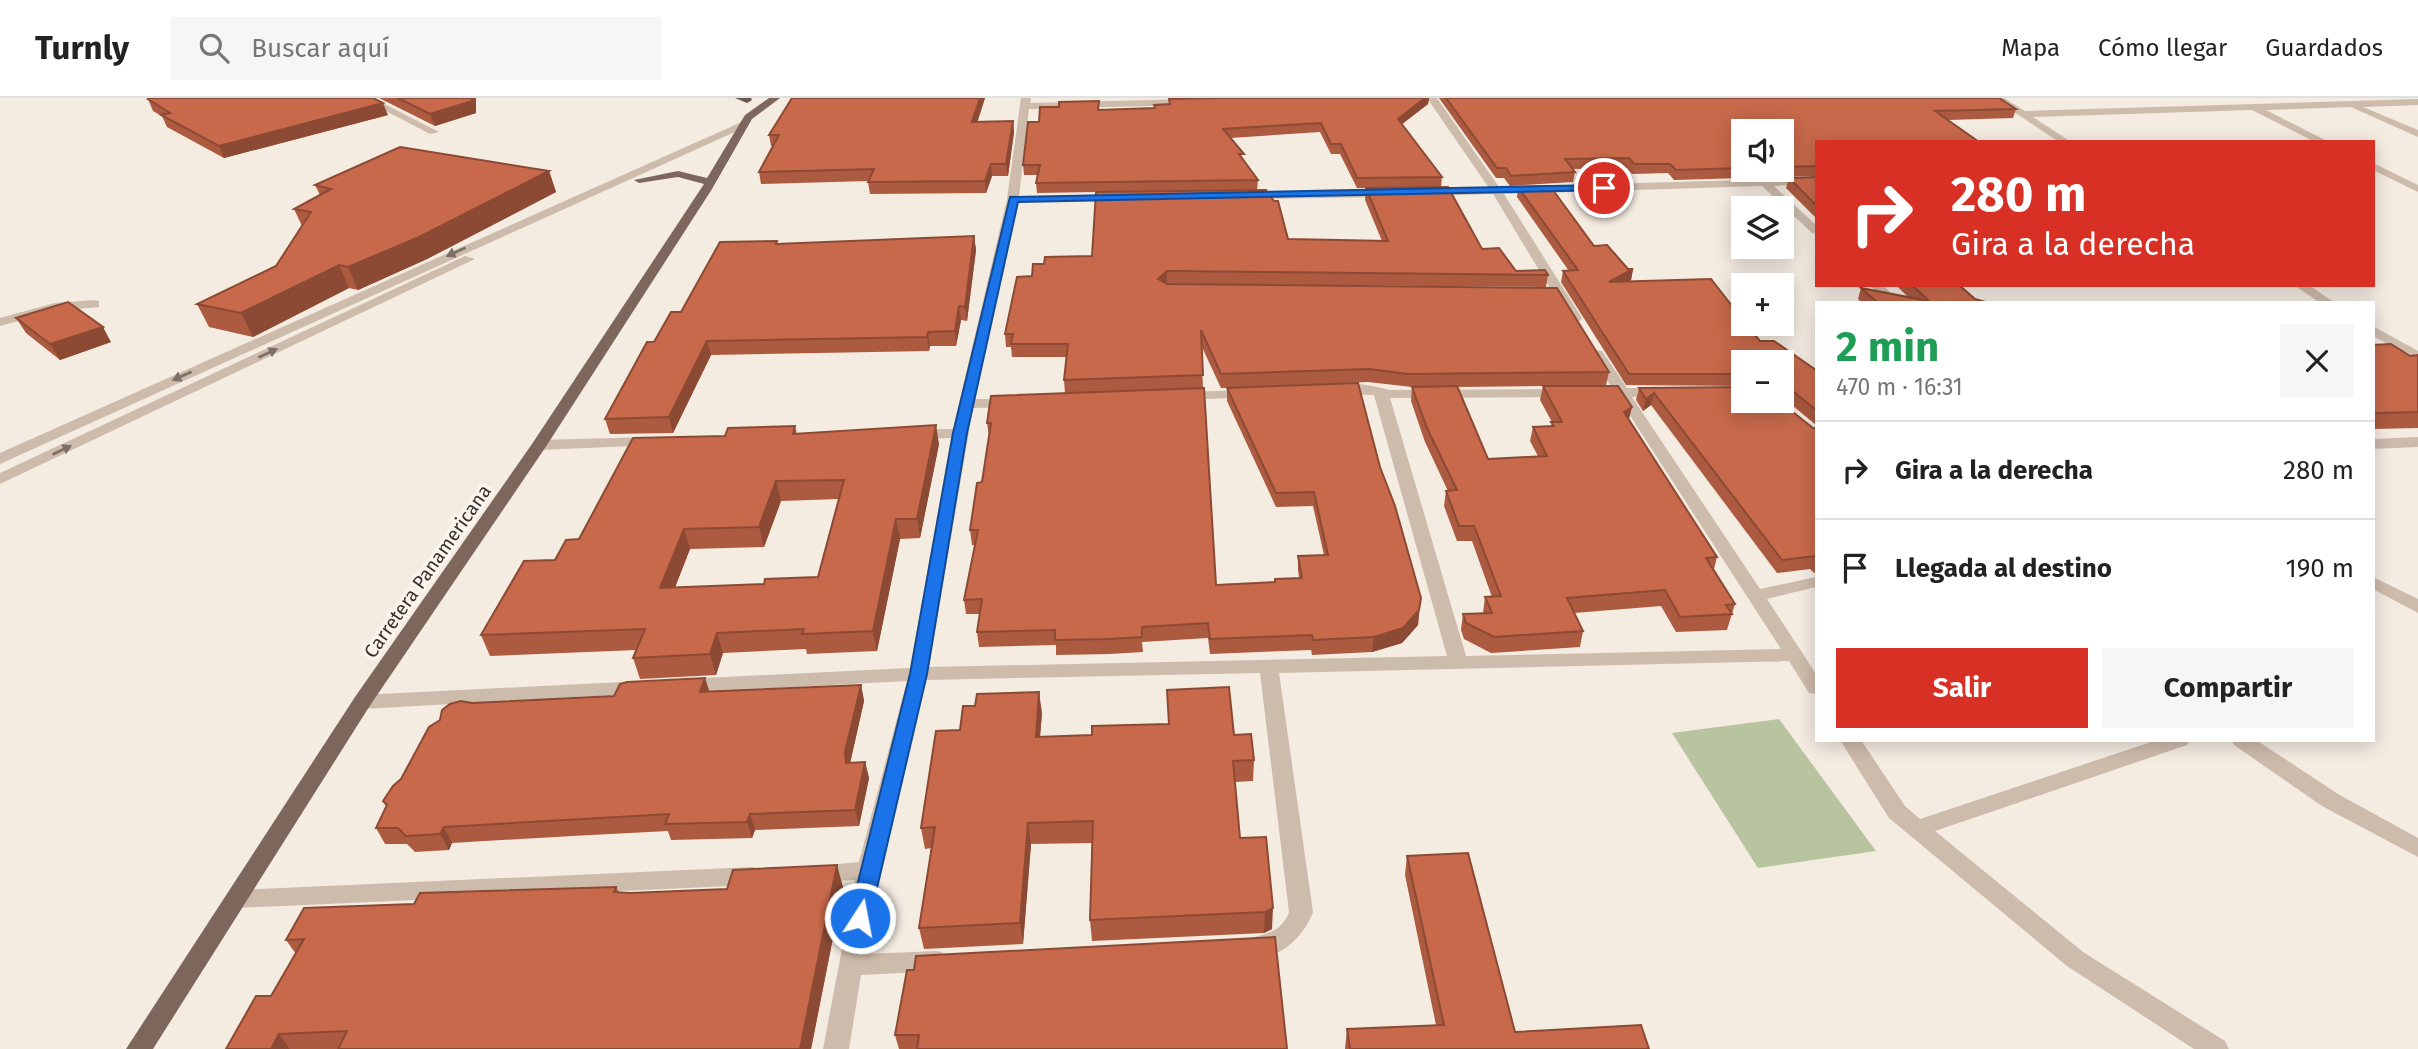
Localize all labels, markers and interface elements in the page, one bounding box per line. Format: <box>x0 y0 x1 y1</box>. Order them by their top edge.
search box <box>171 17 661 80</box>
text: Turnly <box>35 28 129 68</box>
icon: search <box>195 29 233 67</box>
text: Buscar aquí <box>251 33 390 64</box>
text: Mapa <box>2001 34 2060 62</box>
text: Cómo llegar <box>2098 34 2227 62</box>
text: Guardados <box>2265 34 2383 62</box>
map controls <box>1731 119 1794 413</box>
button: sound <box>1731 119 1794 182</box>
pin <box>1574 158 1634 218</box>
text: 280 m <box>1951 165 2087 224</box>
icon: right <box>1836 168 1927 259</box>
icon: arrive <box>1585 169 1623 207</box>
button: layers <box>1731 196 1794 259</box>
text: Gira a la derecha <box>1951 225 2195 263</box>
one-way arrow <box>446 246 466 258</box>
button: + <box>1731 273 1794 336</box>
text: 2 min <box>1836 322 1939 372</box>
button: close <box>2280 324 2354 398</box>
one-way arrow <box>258 347 278 359</box>
button: − <box>1731 350 1794 413</box>
one-way arrow <box>172 370 192 382</box>
text: 470 m · 16:31 <box>1836 373 1963 401</box>
one-way arrow <box>52 444 72 455</box>
icon: right <box>1836 451 1874 489</box>
text: Gira a la derecha <box>1895 455 2093 486</box>
text: 280 m <box>2283 455 2354 486</box>
street label: Carretera Panamericana <box>359 480 496 662</box>
icon: arrive <box>1836 549 1874 587</box>
text: Llegada al destino <box>1895 553 2112 584</box>
text: 190 m <box>2285 553 2354 584</box>
button: Salir <box>1836 648 2088 728</box>
button: Compartir <box>2102 648 2354 728</box>
position arrow <box>823 881 897 955</box>

